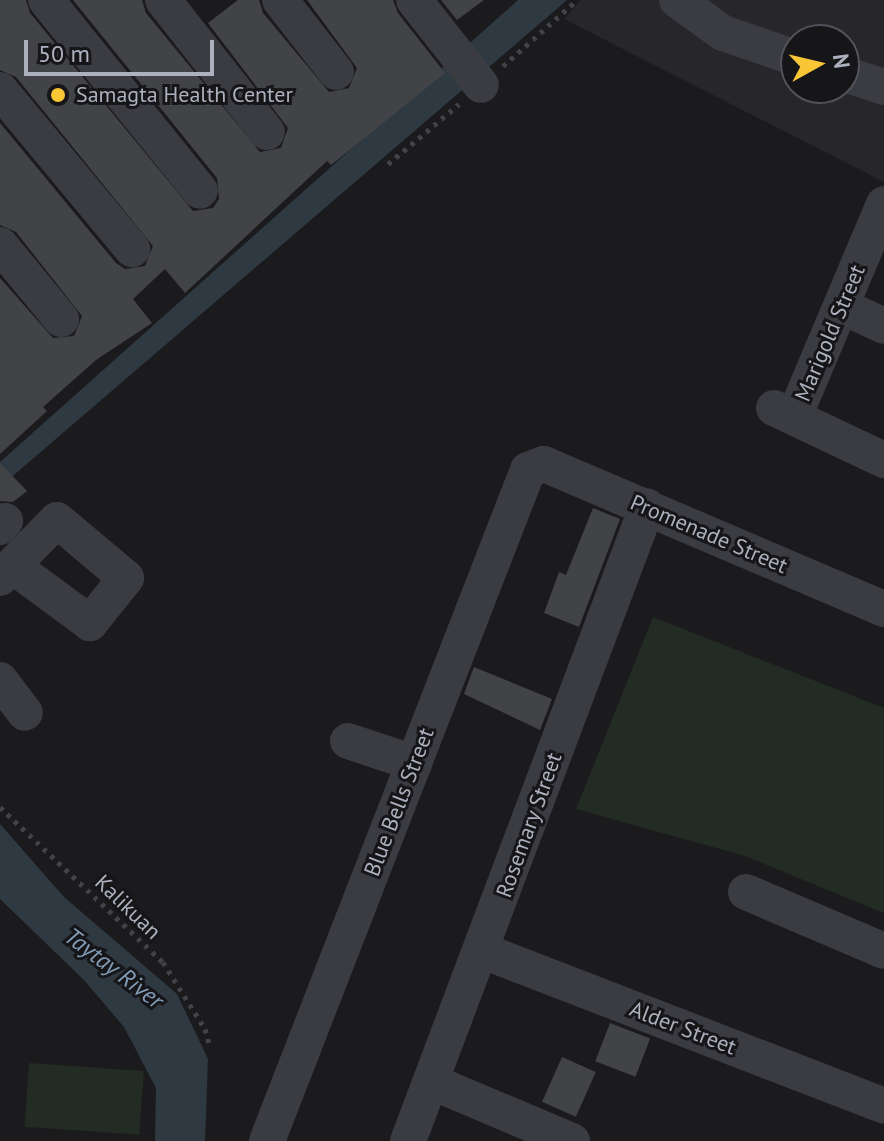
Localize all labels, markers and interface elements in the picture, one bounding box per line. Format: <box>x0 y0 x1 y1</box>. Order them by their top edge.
scale bar <box>28 24 218 74</box>
north arrow <box>780 24 860 104</box>
text: 50 m <box>38 38 90 69</box>
text: N <box>827 52 857 70</box>
place label: Samagta Health Center <box>76 82 293 108</box>
marker: Samagta Health Center <box>47 84 69 106</box>
street label: Marigold Street <box>789 261 871 405</box>
street label: Promenade Street <box>627 489 791 579</box>
street label: Blue Bells Street <box>359 724 439 880</box>
street label: Rosemary Street <box>490 749 568 901</box>
street label: Kalikuan <box>90 869 166 945</box>
water label: Taytay River <box>58 921 170 1015</box>
street label: Alder Street <box>626 996 740 1060</box>

